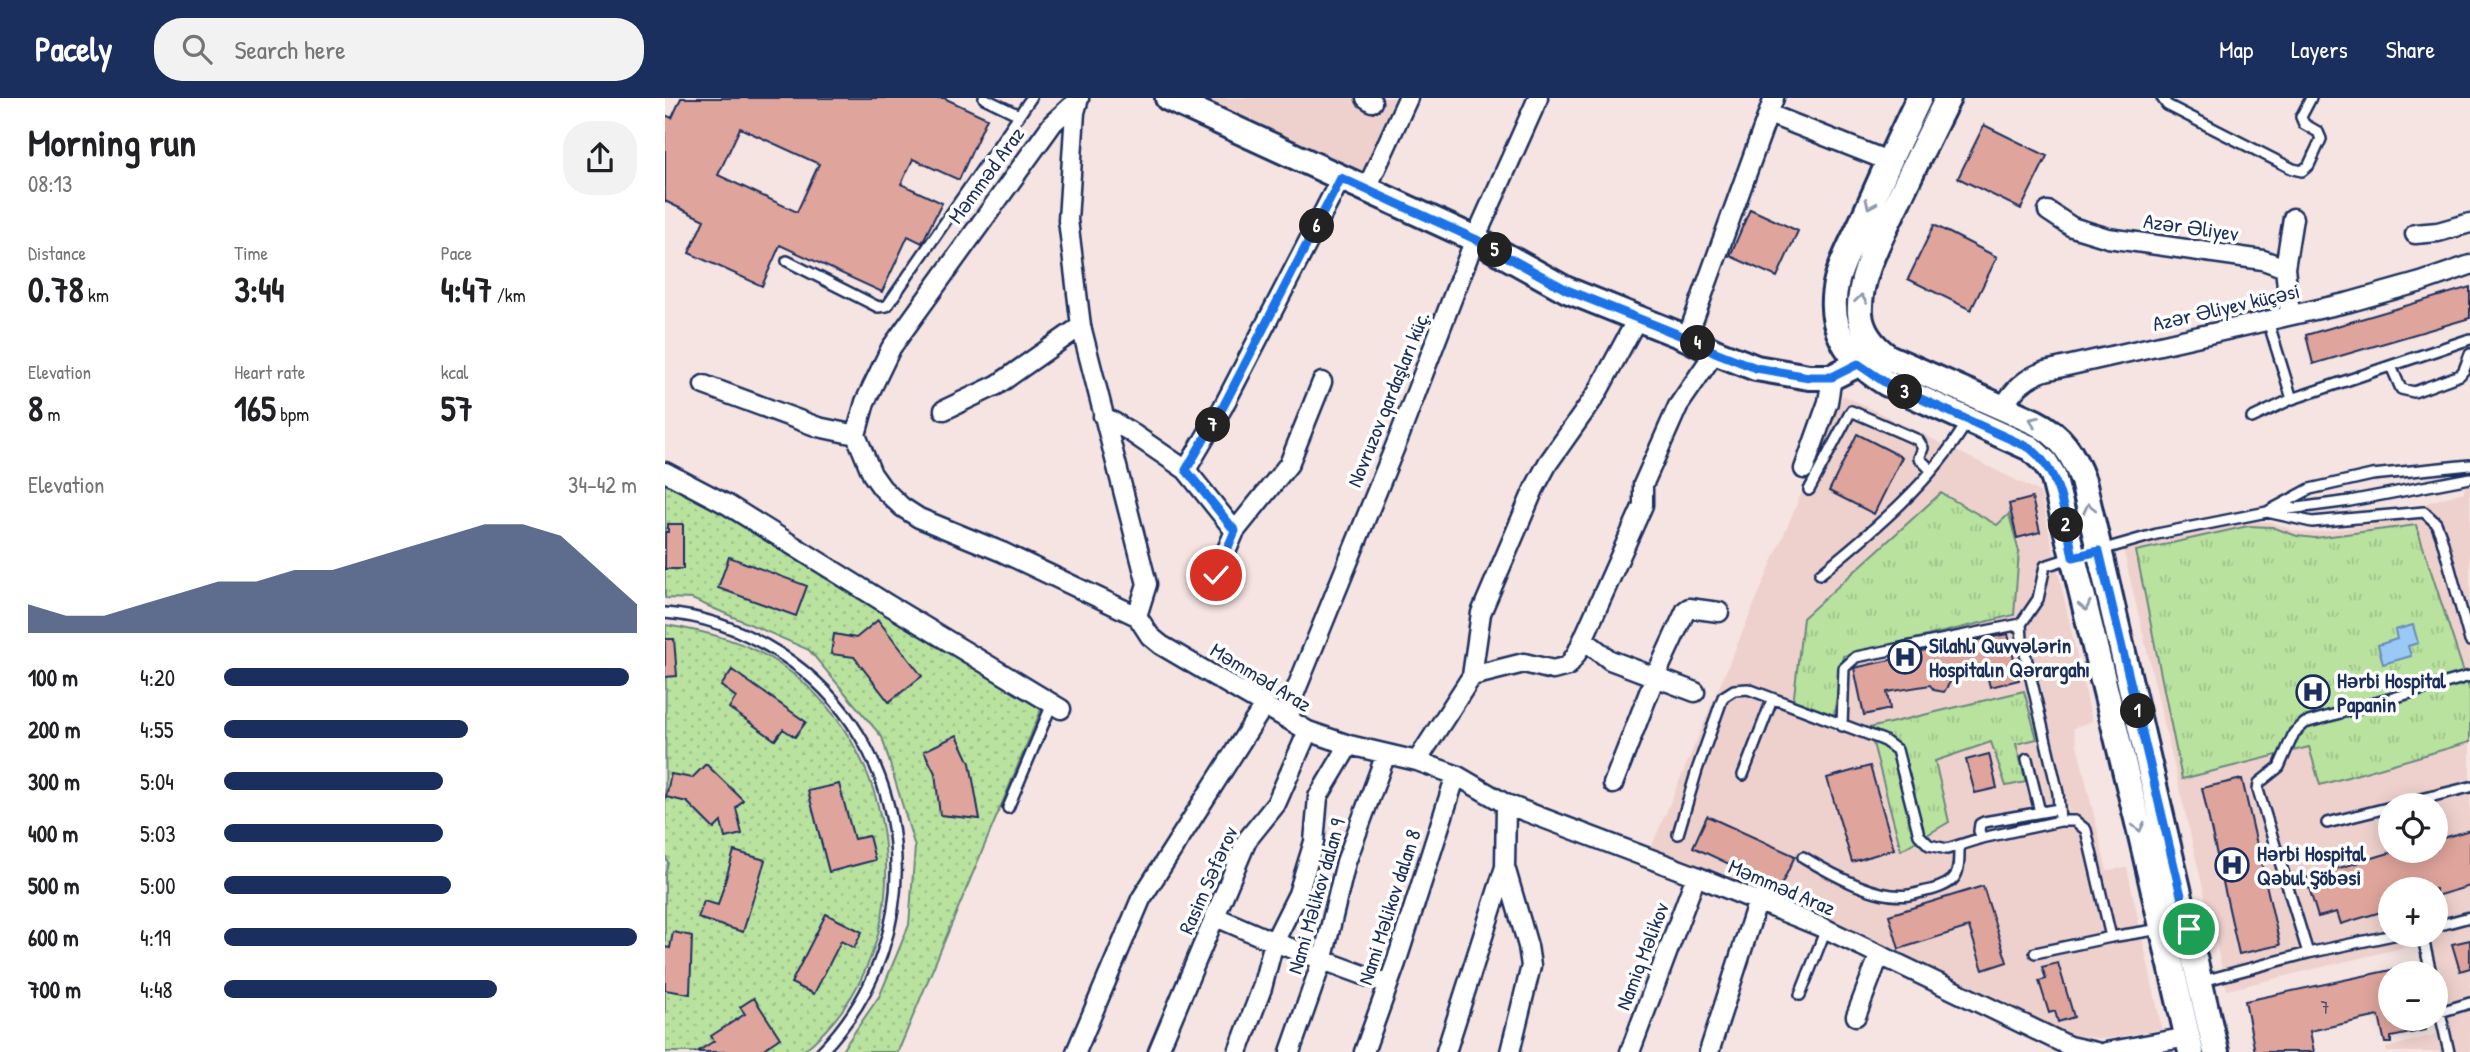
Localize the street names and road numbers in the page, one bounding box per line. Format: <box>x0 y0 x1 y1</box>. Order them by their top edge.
street label: Məmməd Araz <box>941 121 1031 229</box>
street label: Azər Əliyev <box>2142 206 2241 248</box>
street label: Azər Əliyev küçəsi <box>2150 276 2302 338</box>
street label: Novruzov qardaşları küç. <box>1340 307 1436 491</box>
street label: Məmməd Araz <box>1205 635 1317 719</box>
street label: Nami Məlikov dalan 9 <box>1280 815 1352 977</box>
street label: Rasim Səfərov <box>1171 821 1245 938</box>
street label: Nami Məlikov dalan 8 <box>1350 826 1428 988</box>
street label: Məmməd Araz <box>1724 852 1840 922</box>
street label: Namiq Məlikov <box>1608 898 1676 1014</box>

